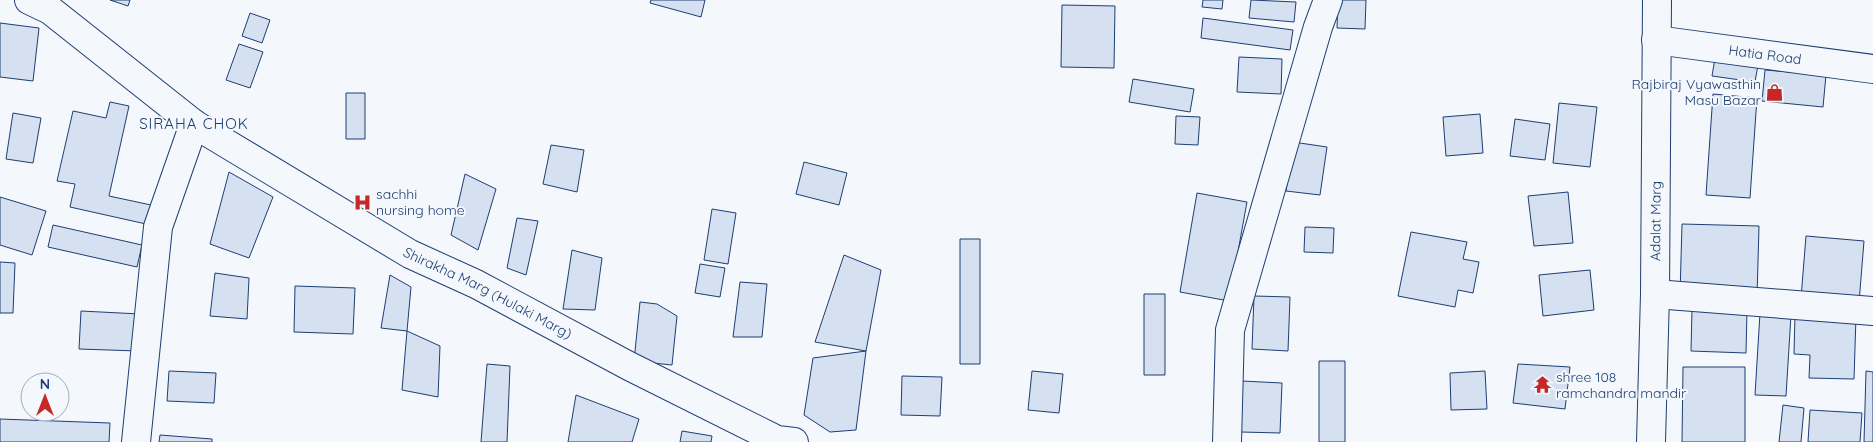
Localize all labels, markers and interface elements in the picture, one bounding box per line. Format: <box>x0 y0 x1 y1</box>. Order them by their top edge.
street label: Hatia Road <box>1727 41 1803 68</box>
place label: Rajbiraj Vyawasthin Masu Bazar <box>1631 75 1762 109</box>
shop icon: Rajbiraj Vyawasthin Masu Bazar <box>1765 82 1785 102</box>
district label: SIRAHA CHOK <box>139 114 249 133</box>
street label: Adalat Marg <box>1646 181 1665 261</box>
place label: sachhi nursing home <box>376 185 465 219</box>
hospital icon: sachhi nursing home <box>352 192 372 212</box>
street label: Shirakha Marg (Hulaki Marg) <box>400 243 575 343</box>
place label: shree 108 ramchandra mandir <box>1556 368 1687 402</box>
north arrow <box>20 372 70 422</box>
text: N <box>40 375 50 393</box>
temple icon: shree 108 ramchandra mandir <box>1532 375 1552 395</box>

